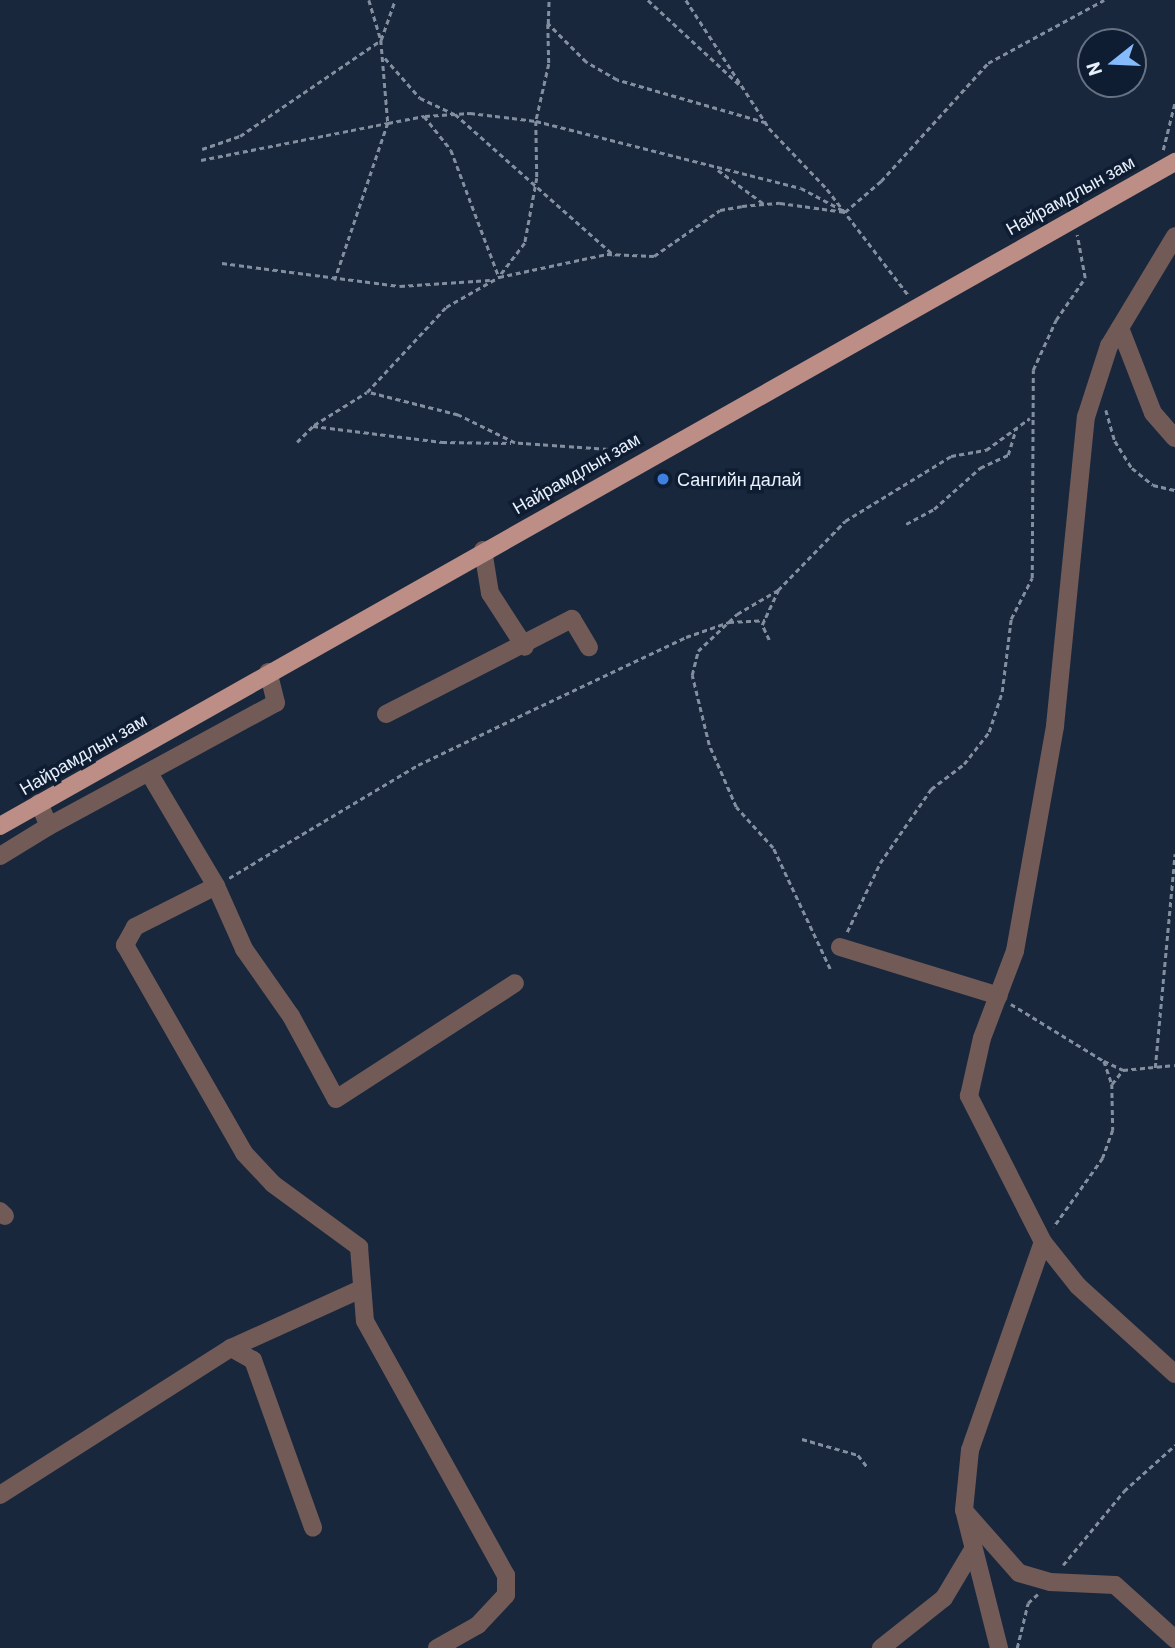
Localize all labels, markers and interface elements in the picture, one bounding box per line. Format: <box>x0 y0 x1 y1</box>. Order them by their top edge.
north arrow <box>1077 28 1147 98</box>
text: N <box>1081 59 1106 79</box>
street label: Найрамдлын зам <box>1002 151 1138 239</box>
street label: Найрамдлын зам <box>508 428 644 518</box>
place label: Сангийн далай <box>677 468 801 490</box>
marker: Сангийн далай <box>655 471 671 487</box>
street label: Найрамдлын зам <box>15 709 151 799</box>

